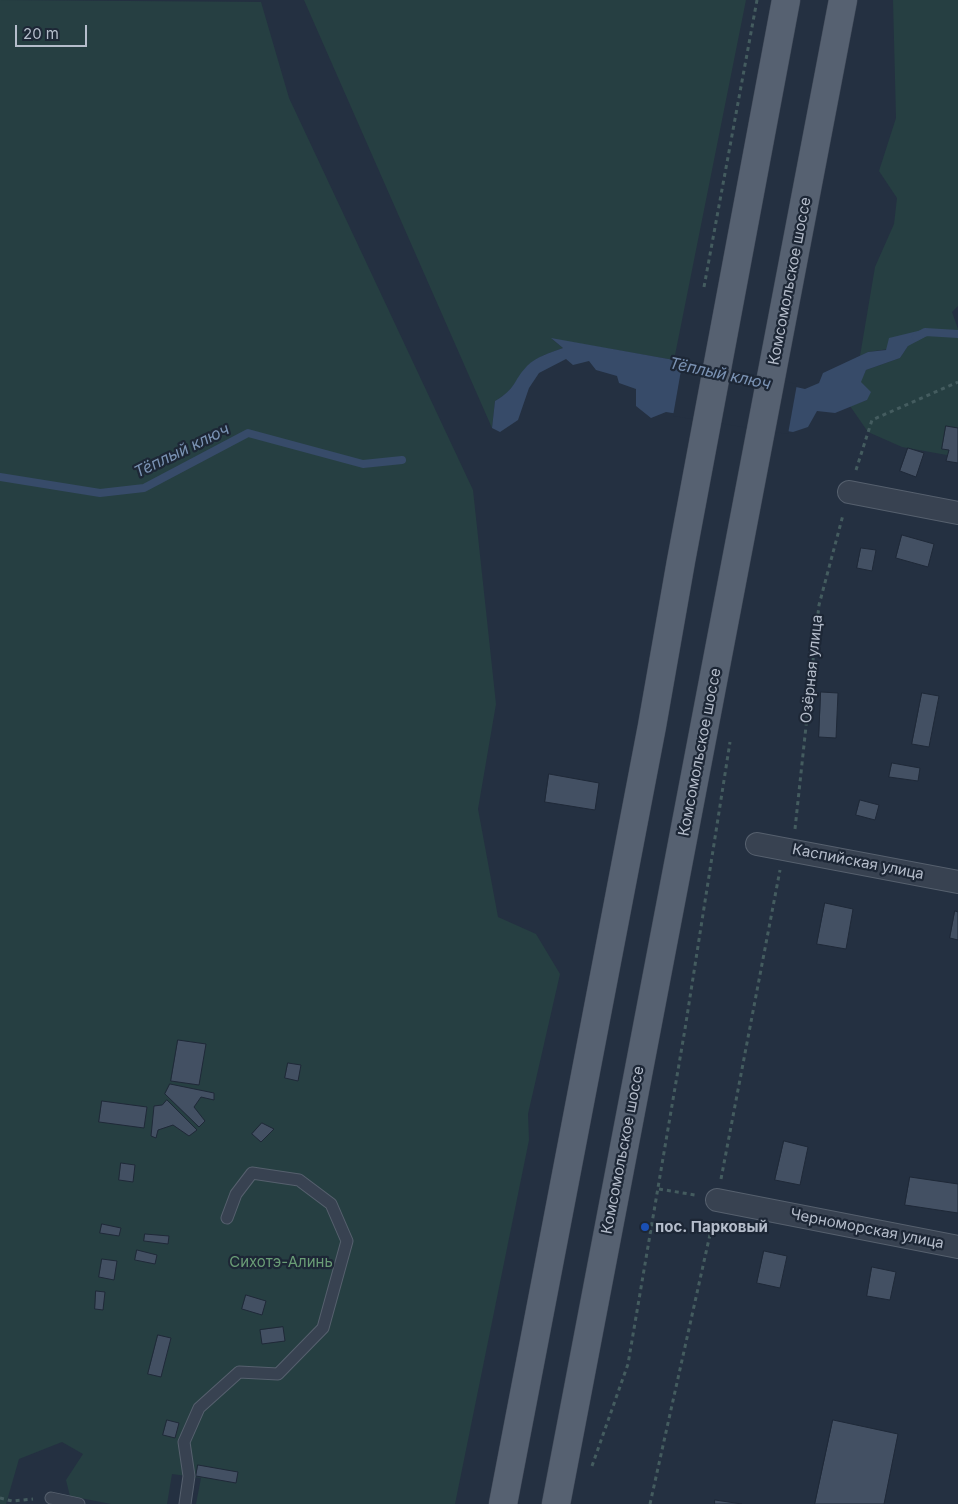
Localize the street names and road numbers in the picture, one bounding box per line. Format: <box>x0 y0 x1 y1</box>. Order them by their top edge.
street label: Комсомольское шоссе <box>765 196 815 366</box>
street label: Озёрная улица <box>797 614 827 724</box>
street label: Комсомольское шоссе <box>675 667 725 837</box>
street label: Каспийская улица <box>791 840 925 884</box>
street label: Комсомольское шоссе <box>598 1065 648 1235</box>
street label: Черноморская улица <box>789 1205 945 1253</box>

